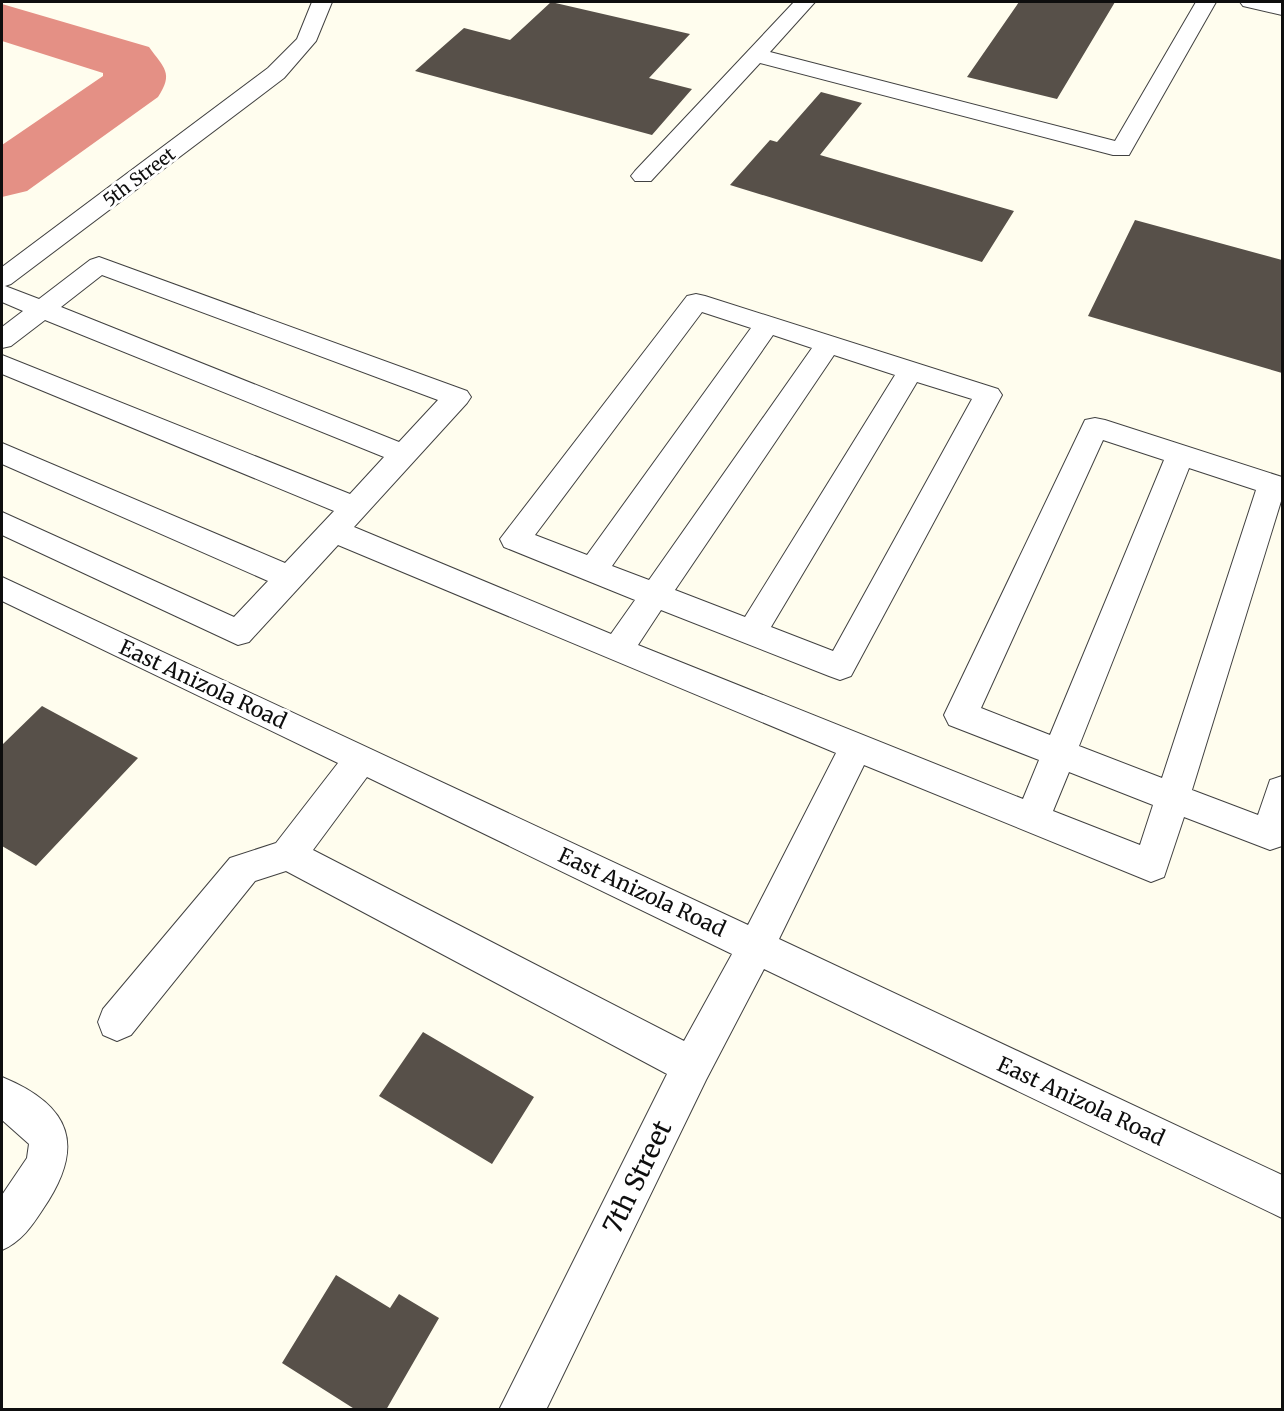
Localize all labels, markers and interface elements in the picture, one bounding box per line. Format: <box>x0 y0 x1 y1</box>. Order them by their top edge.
street label: 5th Street <box>98 142 180 212</box>
street label: East Anizola Road <box>115 633 291 735</box>
street label: East Anizola Road <box>554 841 730 943</box>
street label: East Anizola Road <box>993 1050 1169 1152</box>
street label: 7th Street <box>595 1115 679 1239</box>

